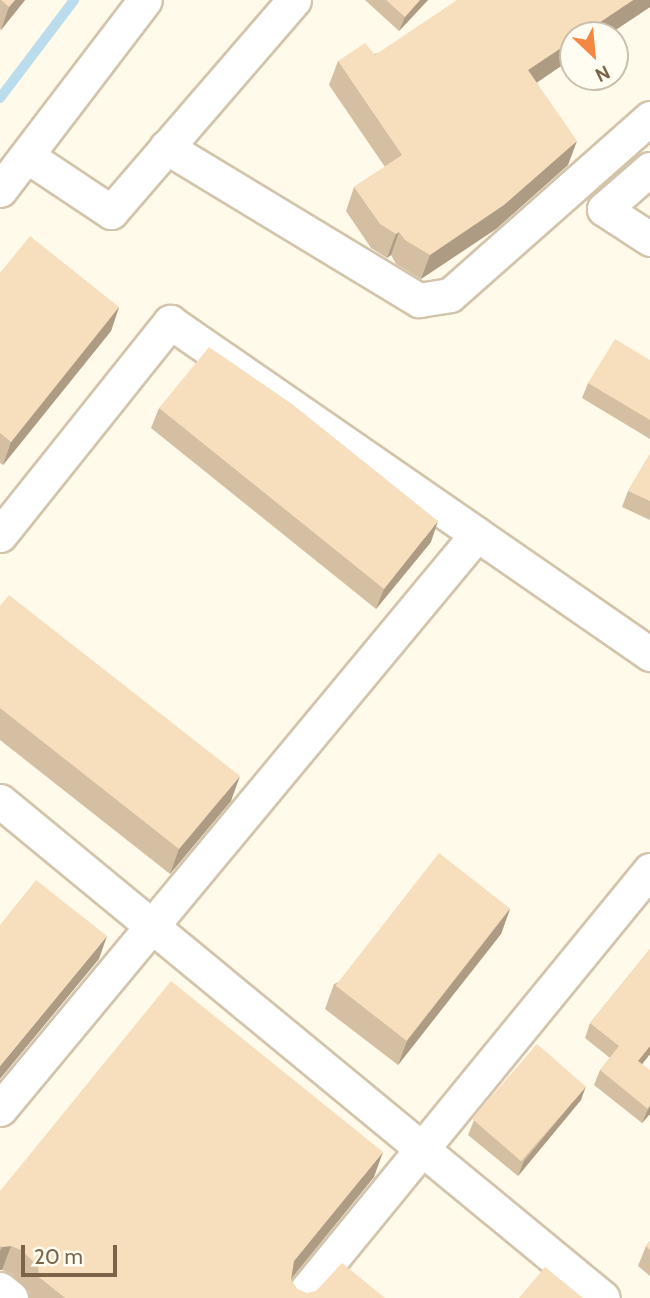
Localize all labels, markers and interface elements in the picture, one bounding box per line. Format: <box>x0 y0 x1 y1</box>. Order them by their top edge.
north arrow <box>559 21 629 91</box>
text: N <box>591 60 614 87</box>
scale bar <box>24 1232 121 1276</box>
text: 20 m <box>34 1244 83 1269</box>

